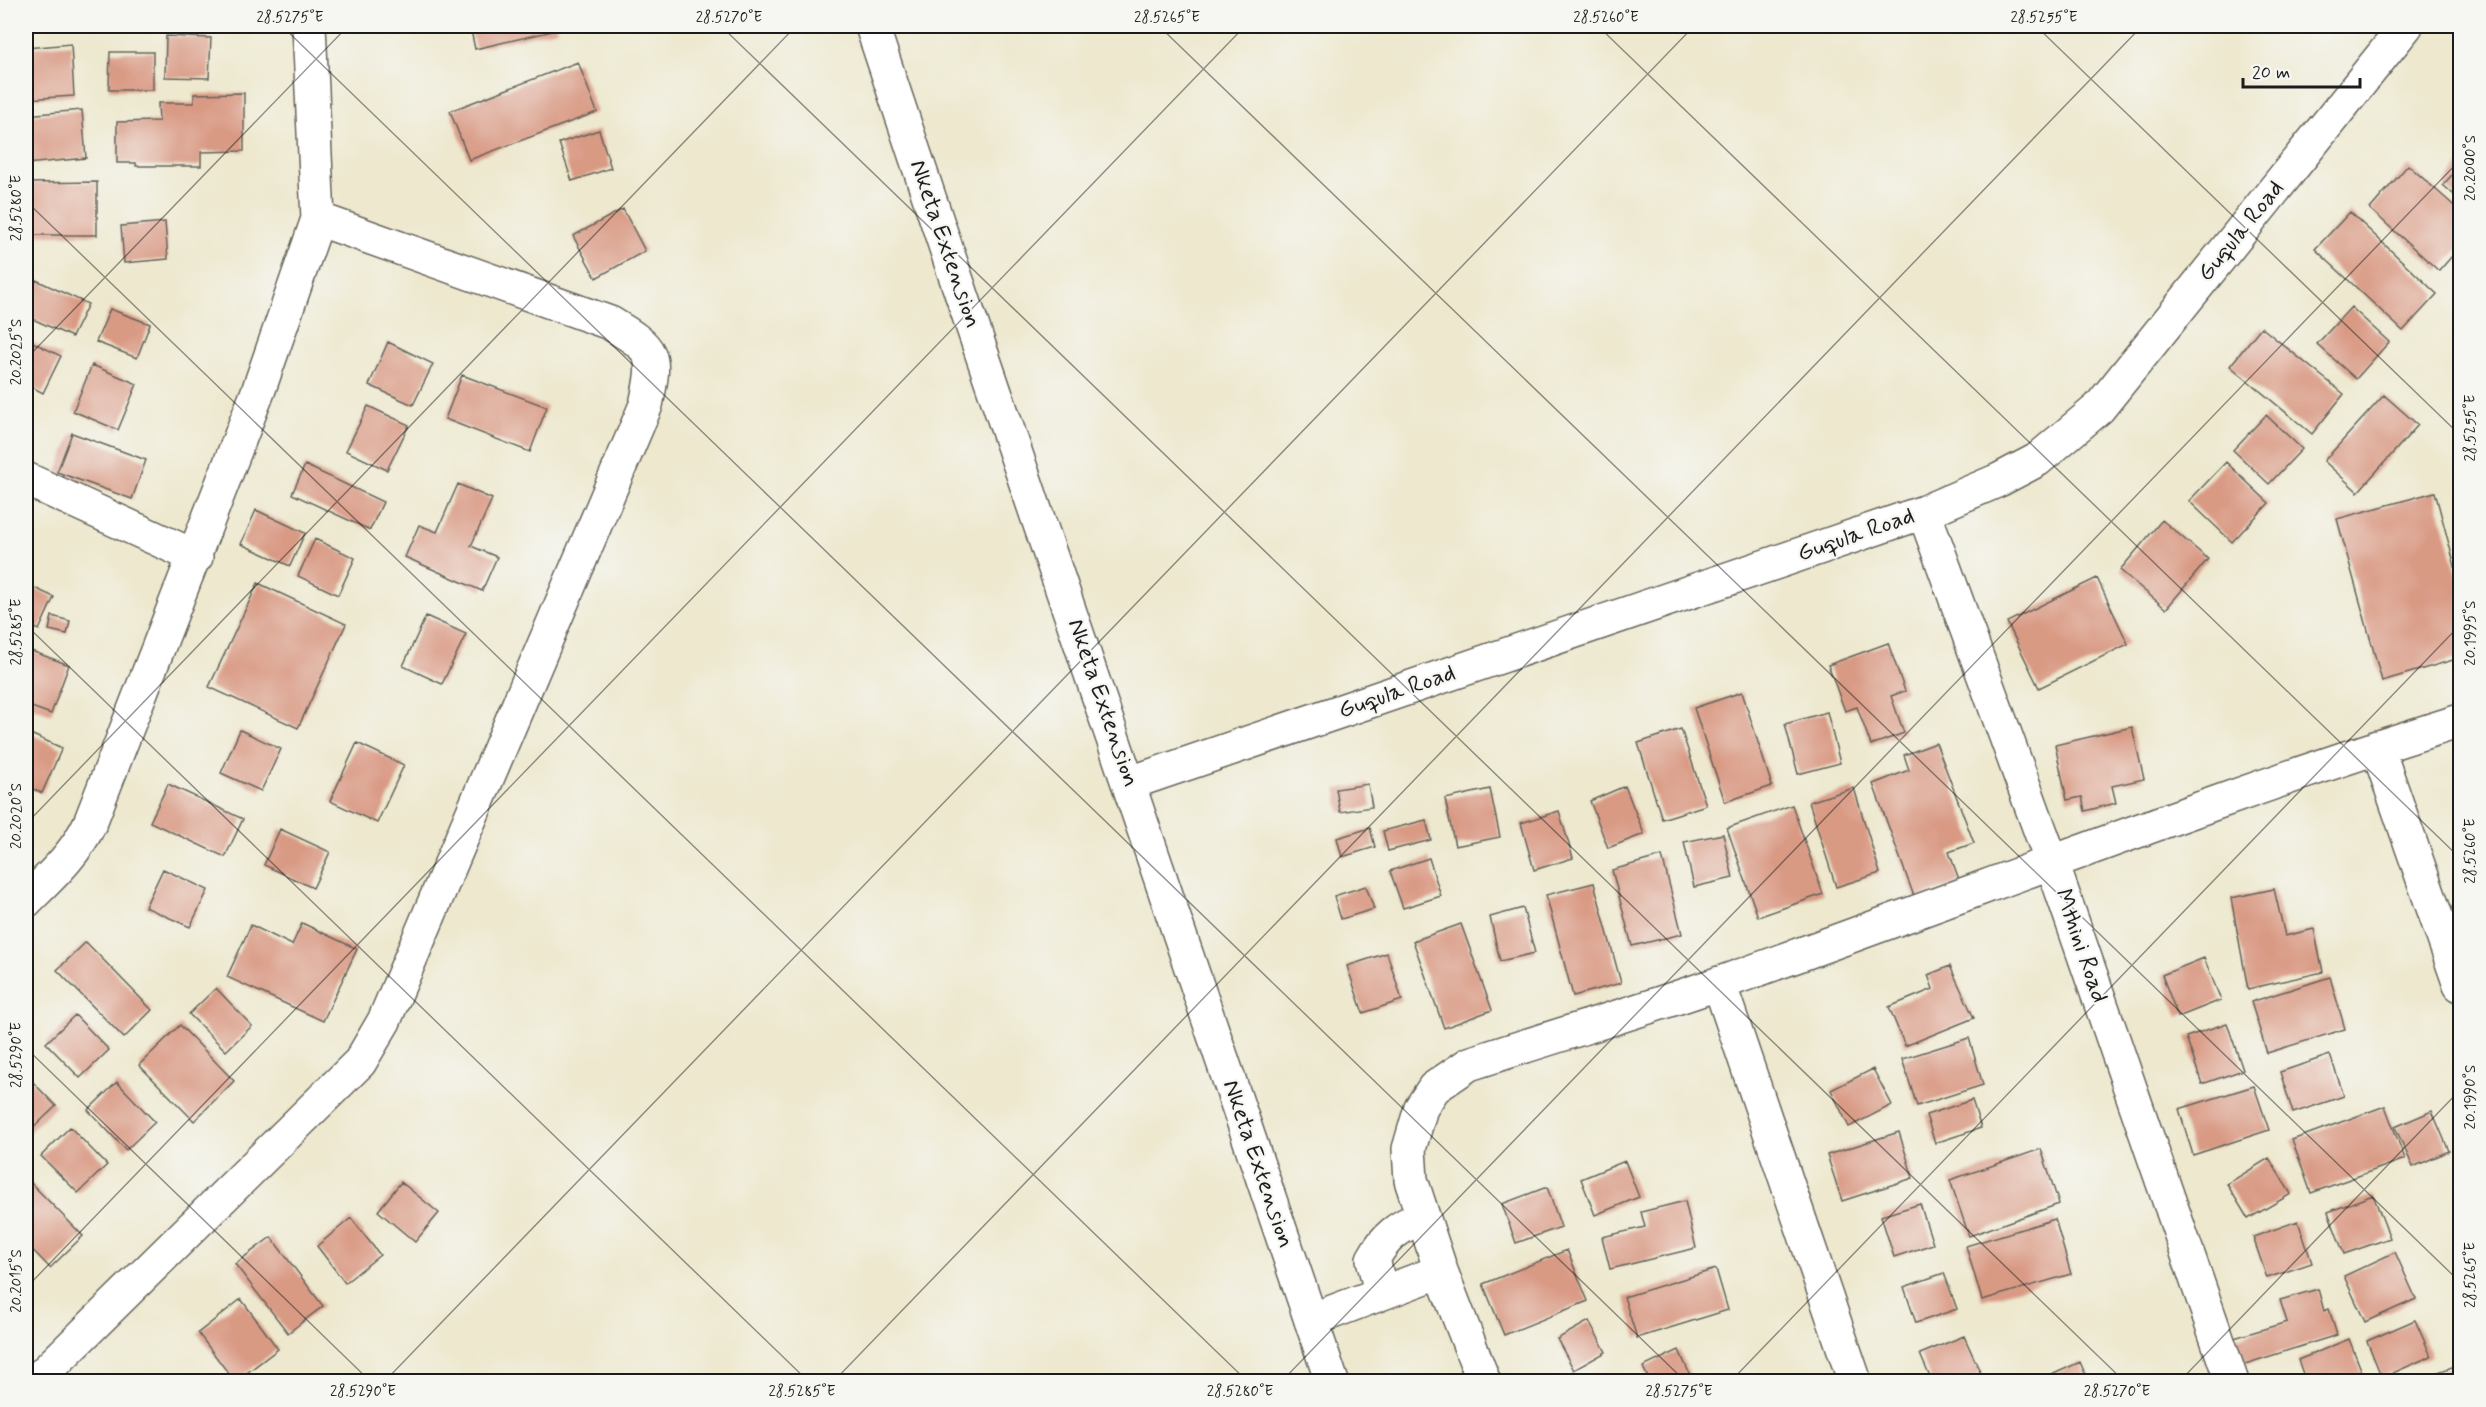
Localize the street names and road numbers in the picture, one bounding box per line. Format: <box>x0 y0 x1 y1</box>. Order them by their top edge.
street label: Nketa Extension <box>902 156 988 332</box>
street label: Guqula Road <box>2191 174 2291 288</box>
street label: Guqula Road <box>1793 501 1919 569</box>
street label: Nketa Extension <box>1060 615 1146 791</box>
street label: Guqula Road <box>1334 658 1460 726</box>
street label: Mthini Road <box>2047 885 2115 1007</box>
street label: Nketa Extension <box>1215 1076 1301 1252</box>

